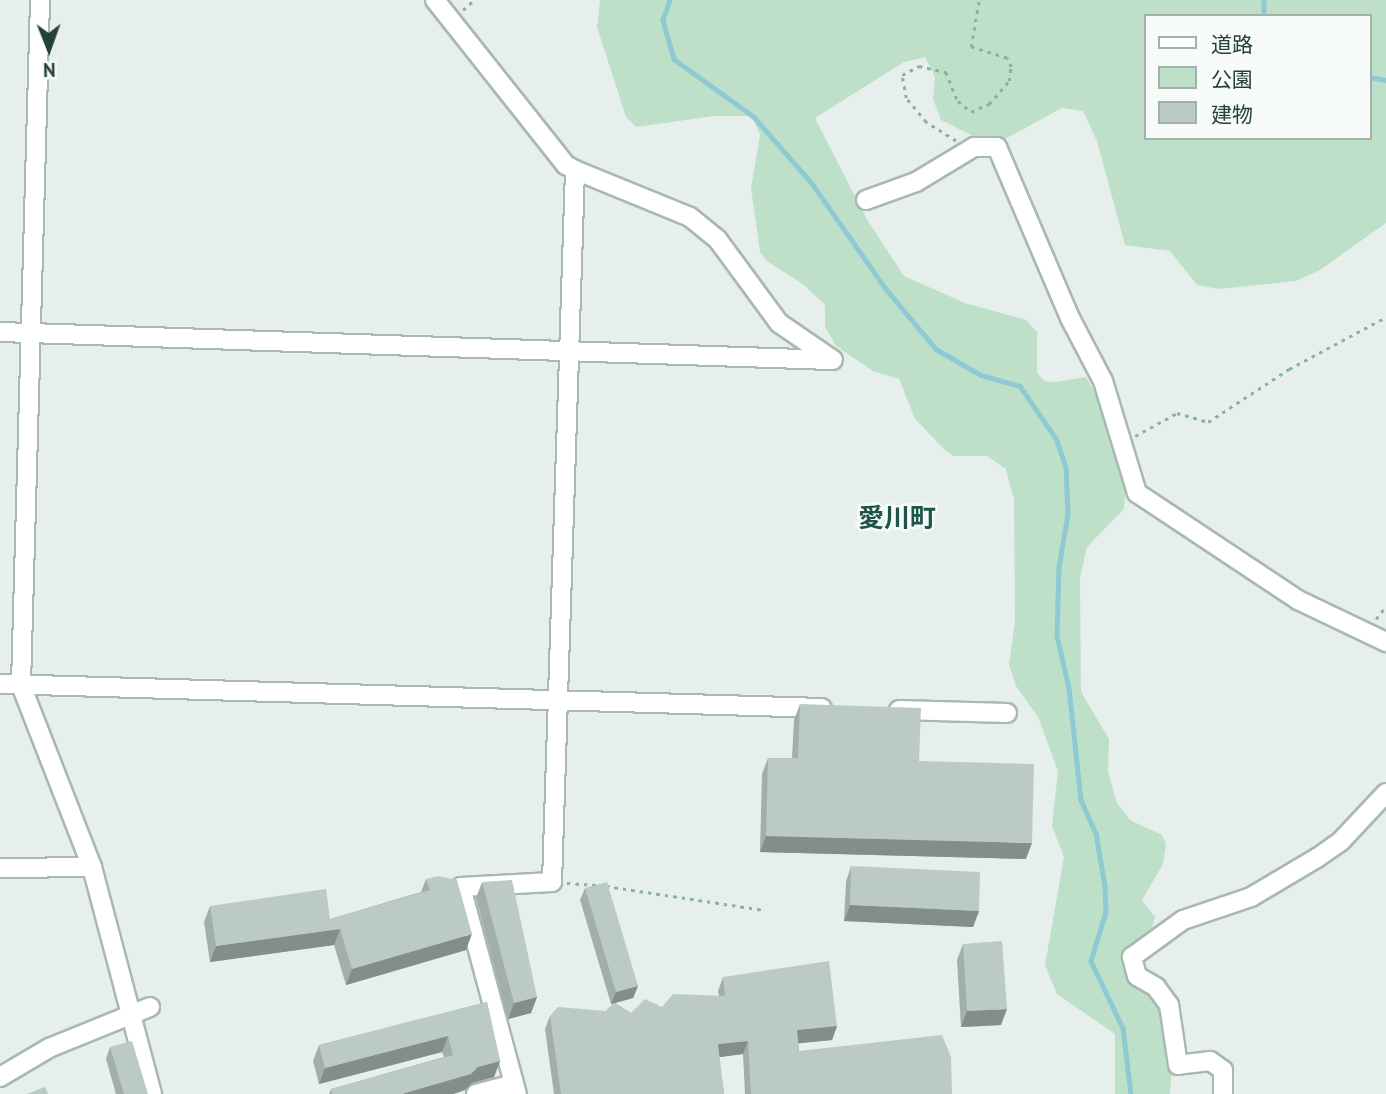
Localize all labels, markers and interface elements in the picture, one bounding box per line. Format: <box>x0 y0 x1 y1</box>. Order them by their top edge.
north arrow <box>14 14 84 84</box>
legend <box>1144 14 1372 140</box>
text: 道路 <box>1211 31 1253 58</box>
text: N <box>43 58 56 82</box>
text: 公園 <box>1211 66 1253 93</box>
text: 建物 <box>1211 101 1253 128</box>
district label: 愛川町 <box>858 502 936 534</box>

